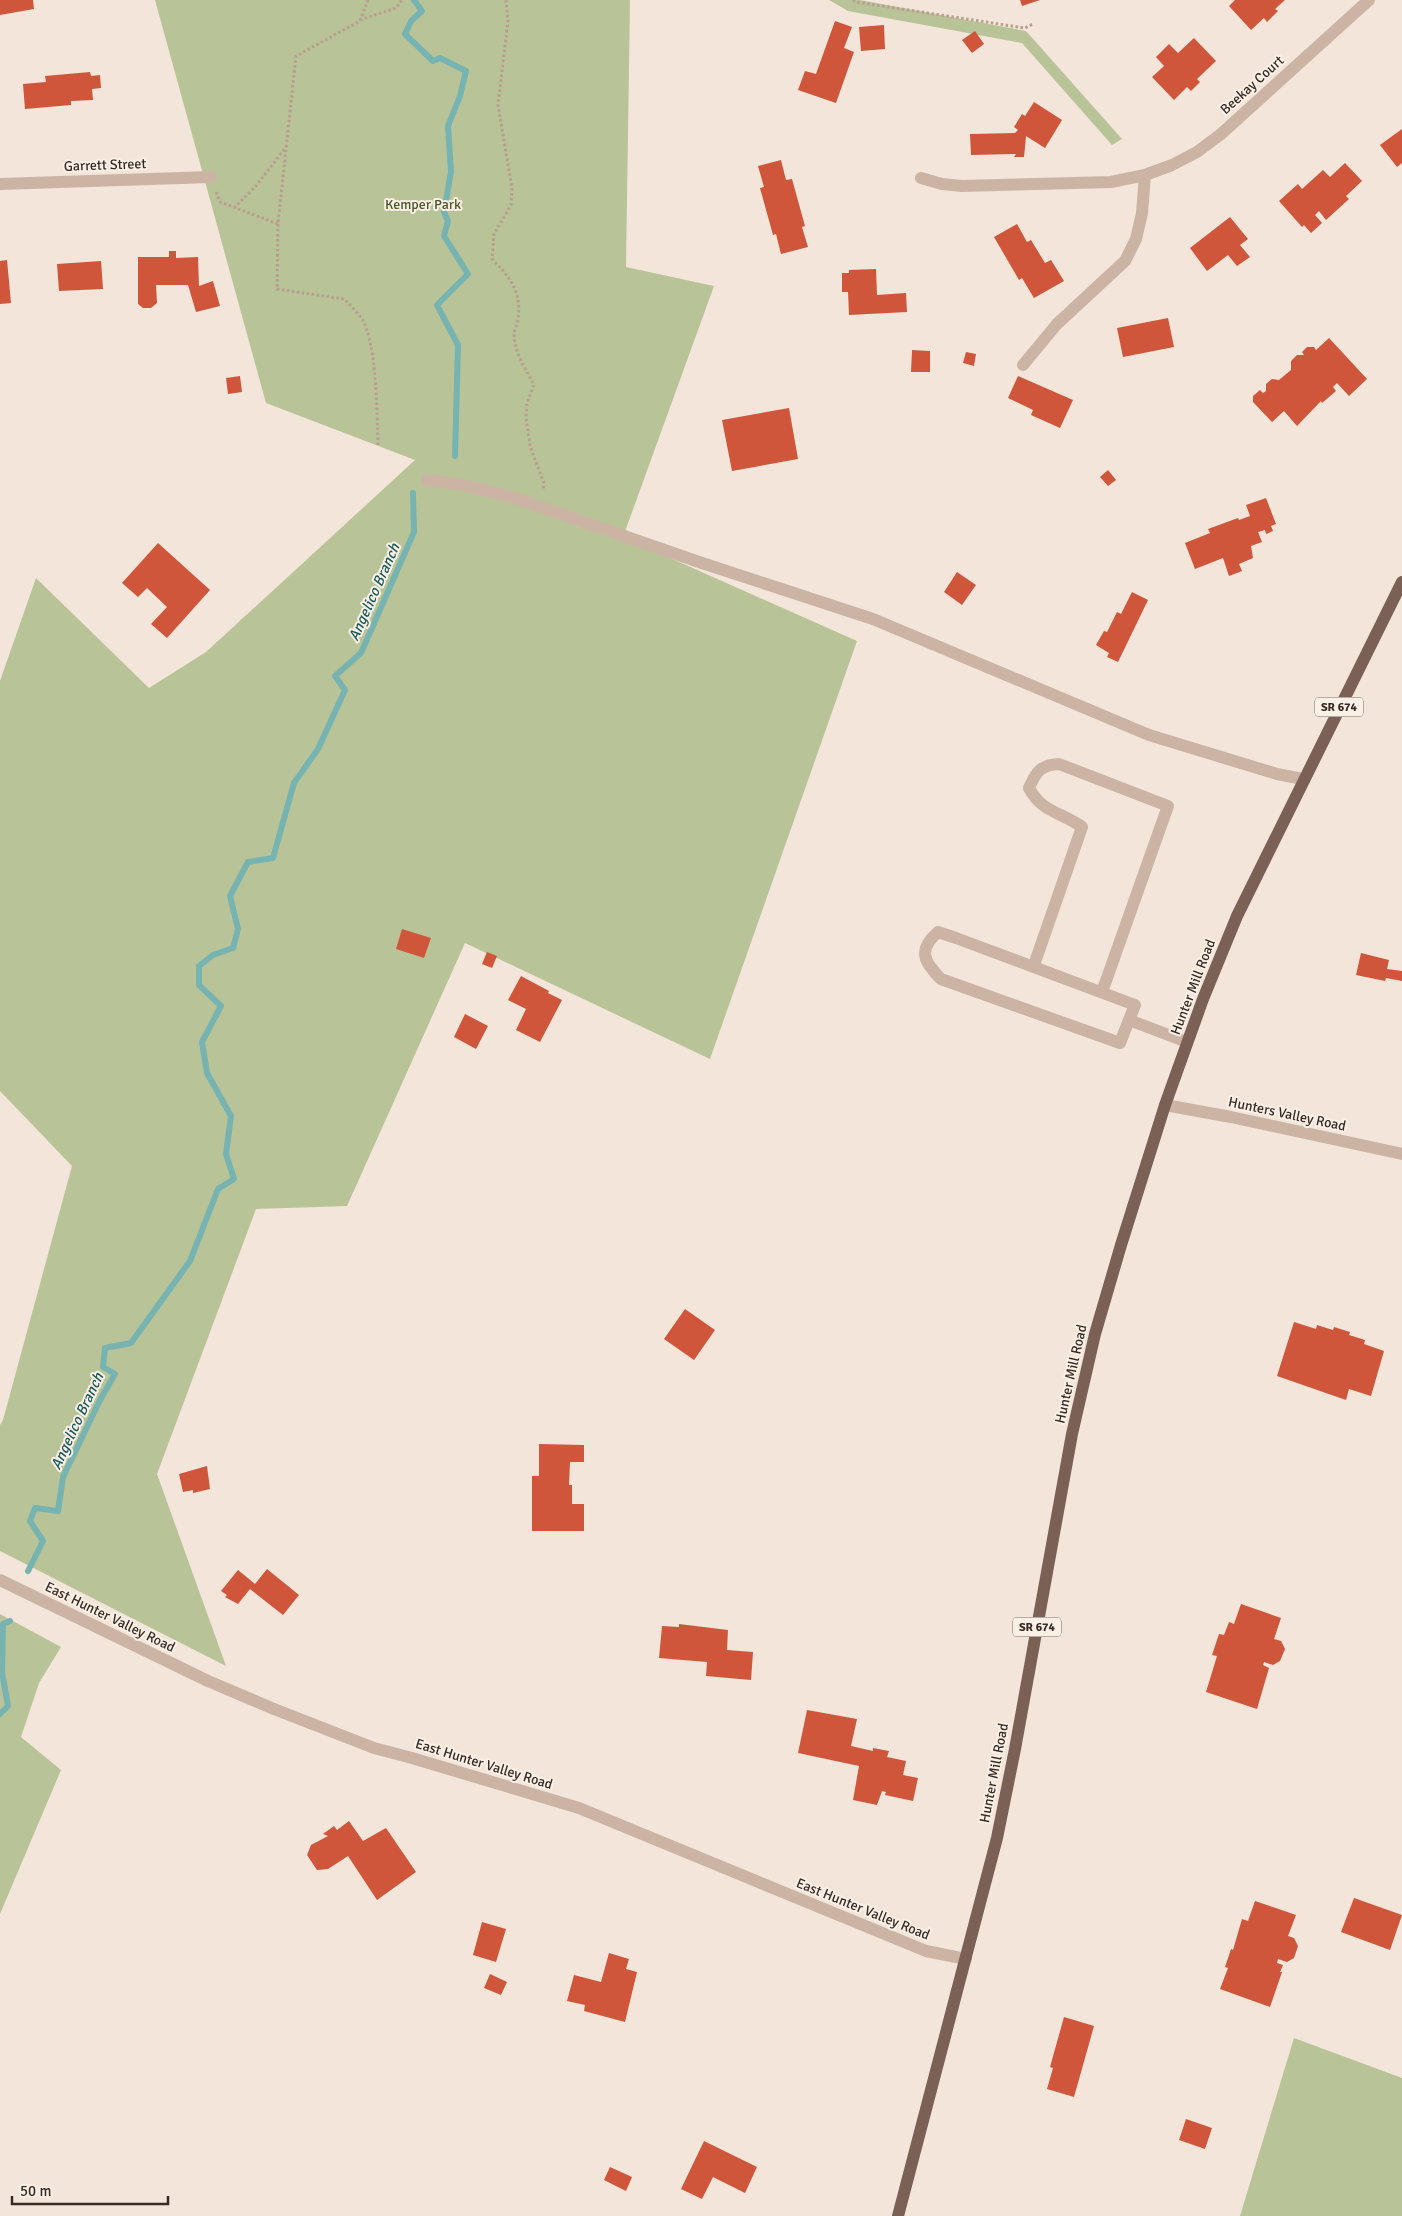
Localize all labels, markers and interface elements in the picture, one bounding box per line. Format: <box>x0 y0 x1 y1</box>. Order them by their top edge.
street label: Beekay Court <box>1217 52 1287 118</box>
street label: Garrett Street <box>63 155 147 175</box>
park label: Kemper Park <box>385 196 461 213</box>
water label: Angelico Branch <box>345 540 404 643</box>
road number: SR 674 <box>1315 698 1363 716</box>
street label: Hunter Mill Road <box>1167 937 1219 1037</box>
street label: Hunters Valley Road <box>1227 1093 1347 1135</box>
street label: Hunter Mill Road <box>1051 1323 1091 1425</box>
water label: Angelico Branch <box>47 1369 108 1472</box>
street label: East Hunter Valley Road <box>42 1578 178 1656</box>
road number: SR 674 <box>1013 1618 1061 1636</box>
street label: Hunter Mill Road <box>976 1722 1012 1824</box>
street label: East Hunter Valley Road <box>413 1735 555 1793</box>
street label: East Hunter Valley Road <box>794 1874 932 1944</box>
scale bar <box>12 2174 169 2206</box>
text: 50 m <box>20 2182 51 2200</box>

